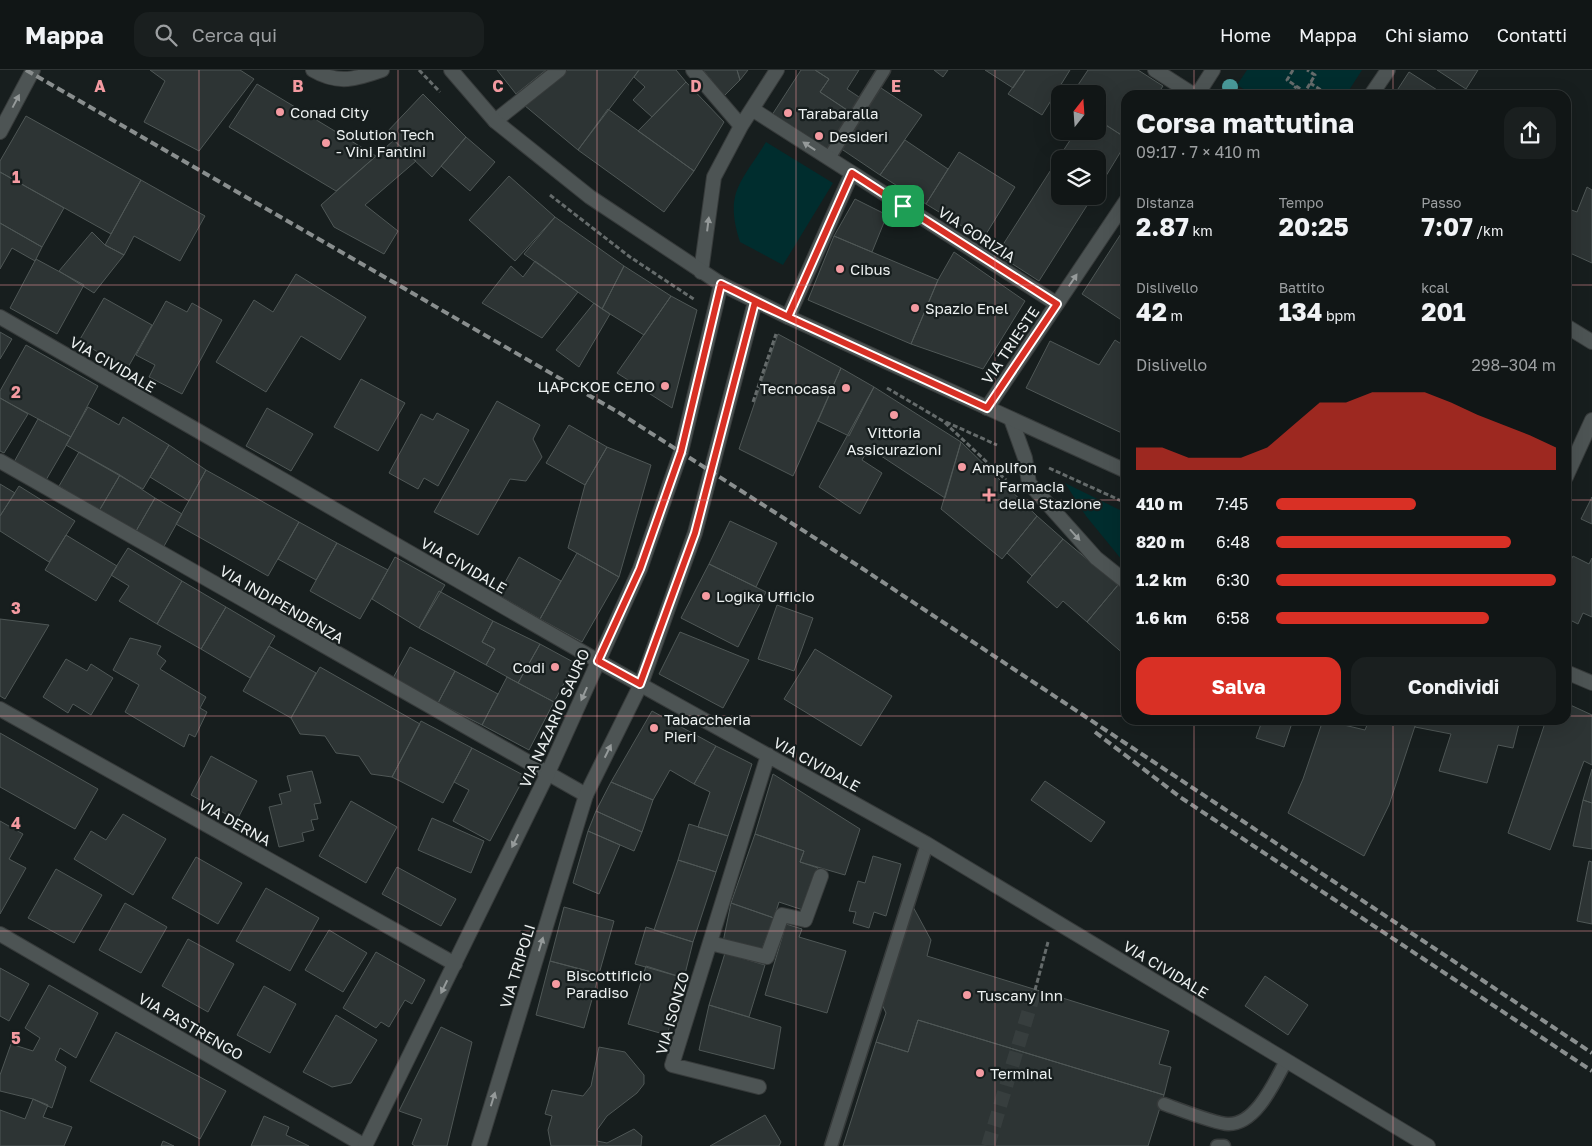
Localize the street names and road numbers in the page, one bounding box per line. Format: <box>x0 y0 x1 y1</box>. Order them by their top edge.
street label: VIA GORIZIA <box>935 202 1019 266</box>
street label: VIA TRIESTE <box>977 303 1043 387</box>
street label: VIA CIVIDALE <box>67 332 159 396</box>
street label: VIA CIVIDALE <box>418 533 510 597</box>
street label: VIA INDIPENDENZA <box>217 561 347 647</box>
street label: VIA NAZARIO SAURO <box>515 646 593 790</box>
street label: VIA CIVIDALE <box>771 733 863 795</box>
street label: VIA DERNA <box>196 795 274 849</box>
street label: VIA TRIPOLI <box>496 922 538 1010</box>
street label: VIA CIVIDALE <box>1120 937 1212 1001</box>
street label: VIA ISONZO <box>652 970 692 1056</box>
street label: VIA PASTRENGO <box>135 989 247 1063</box>

